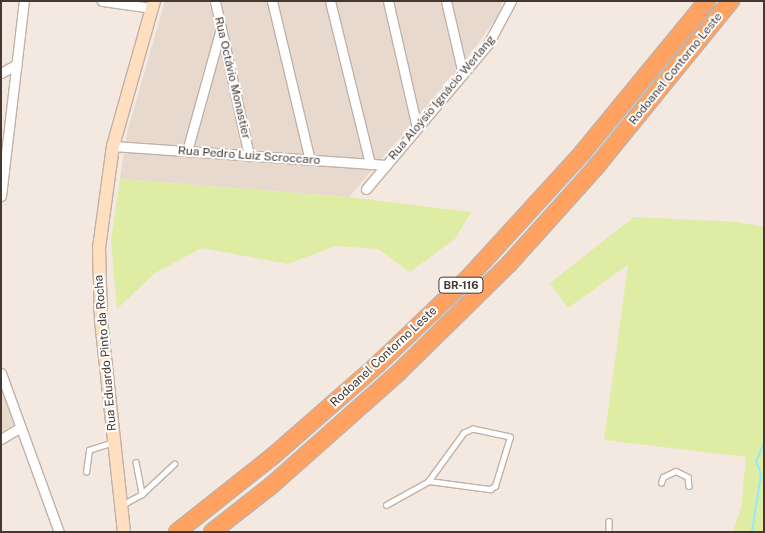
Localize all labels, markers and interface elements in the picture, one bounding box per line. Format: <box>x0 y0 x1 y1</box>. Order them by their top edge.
street label: Rodoanel Contorno Leste <box>626 10 726 128</box>
street label: Rua Octávio Monastier <box>211 15 253 141</box>
street label: Rua Aloýsio Ignácio Werlang <box>386 33 498 163</box>
street label: Rua Pedro Luiz Scroccaro <box>177 144 321 168</box>
street label: Rua Eduardo Pinto da Rocha <box>92 274 120 432</box>
road number: BR-116 <box>437 276 485 294</box>
street label: Rodoanel Contorno Leste <box>328 304 440 410</box>

